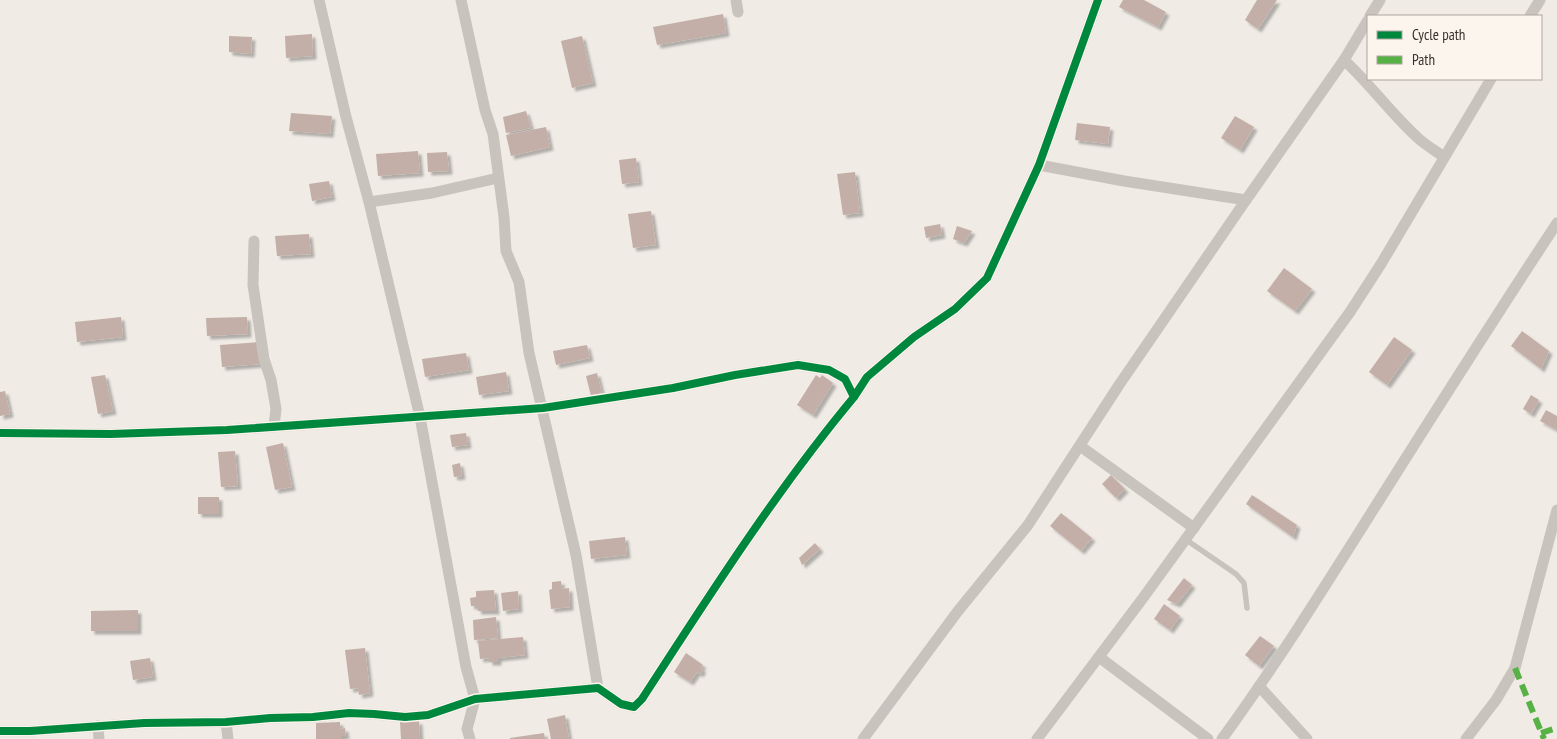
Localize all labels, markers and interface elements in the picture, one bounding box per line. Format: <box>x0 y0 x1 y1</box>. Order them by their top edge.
legend <box>1367 15 1542 80</box>
text: Cycle path <box>1412 25 1465 44</box>
text: Path <box>1412 50 1435 69</box>

